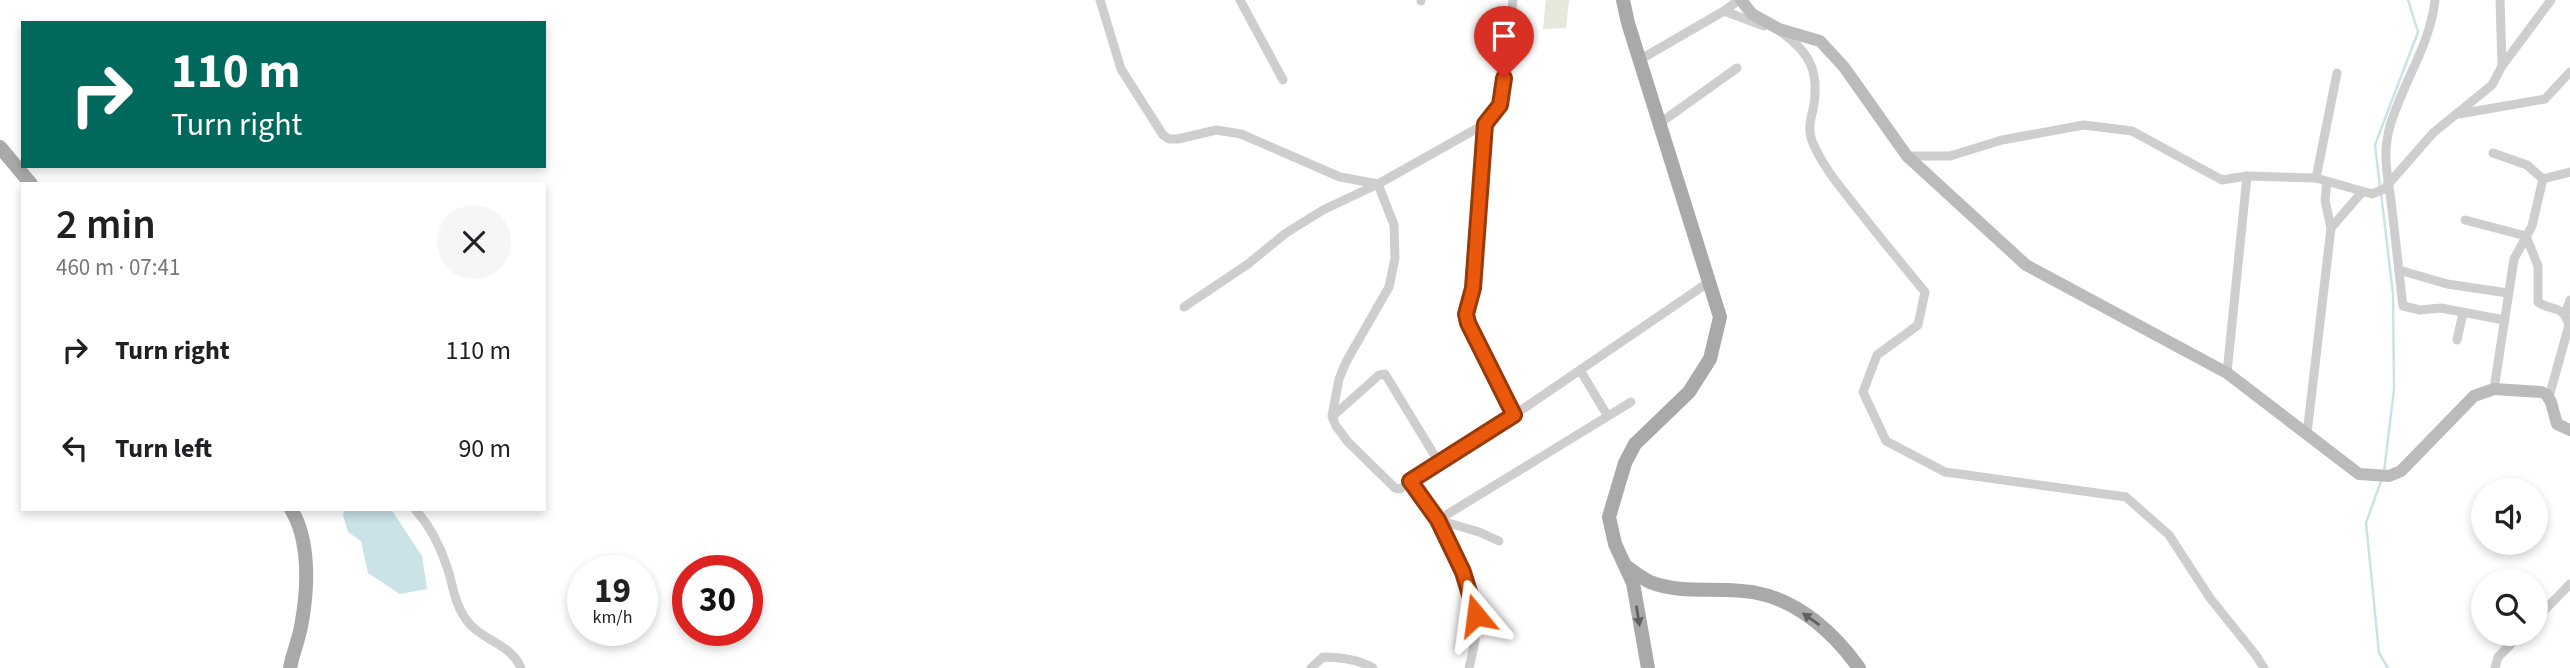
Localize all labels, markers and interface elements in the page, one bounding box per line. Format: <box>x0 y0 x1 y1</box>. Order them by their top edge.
pin <box>1474 6 1534 78</box>
icon: arrive <box>1485 17 1523 55</box>
text: 110 m <box>171 37 300 107</box>
icon: right <box>56 49 147 140</box>
text: Turn right <box>171 102 302 148</box>
text: 2 min <box>56 195 156 255</box>
button: close <box>437 205 511 279</box>
text: 460 m · 07:41 <box>56 251 180 284</box>
icon: right <box>56 331 94 369</box>
text: Turn right <box>115 332 230 369</box>
text: 110 m <box>445 332 511 369</box>
icon: left <box>56 429 94 467</box>
text: Turn left <box>115 430 212 467</box>
text: 90 m <box>458 430 511 467</box>
map controls <box>2471 478 2548 646</box>
button: sound <box>2471 478 2548 555</box>
speed limit sign: 30 <box>672 555 763 646</box>
text: 19 <box>594 566 631 616</box>
button: search <box>2471 569 2548 646</box>
position arrow <box>1439 578 1513 652</box>
text: km/h <box>593 605 632 630</box>
one-way arrow <box>1633 605 1644 627</box>
one-way arrow <box>1802 612 1820 626</box>

